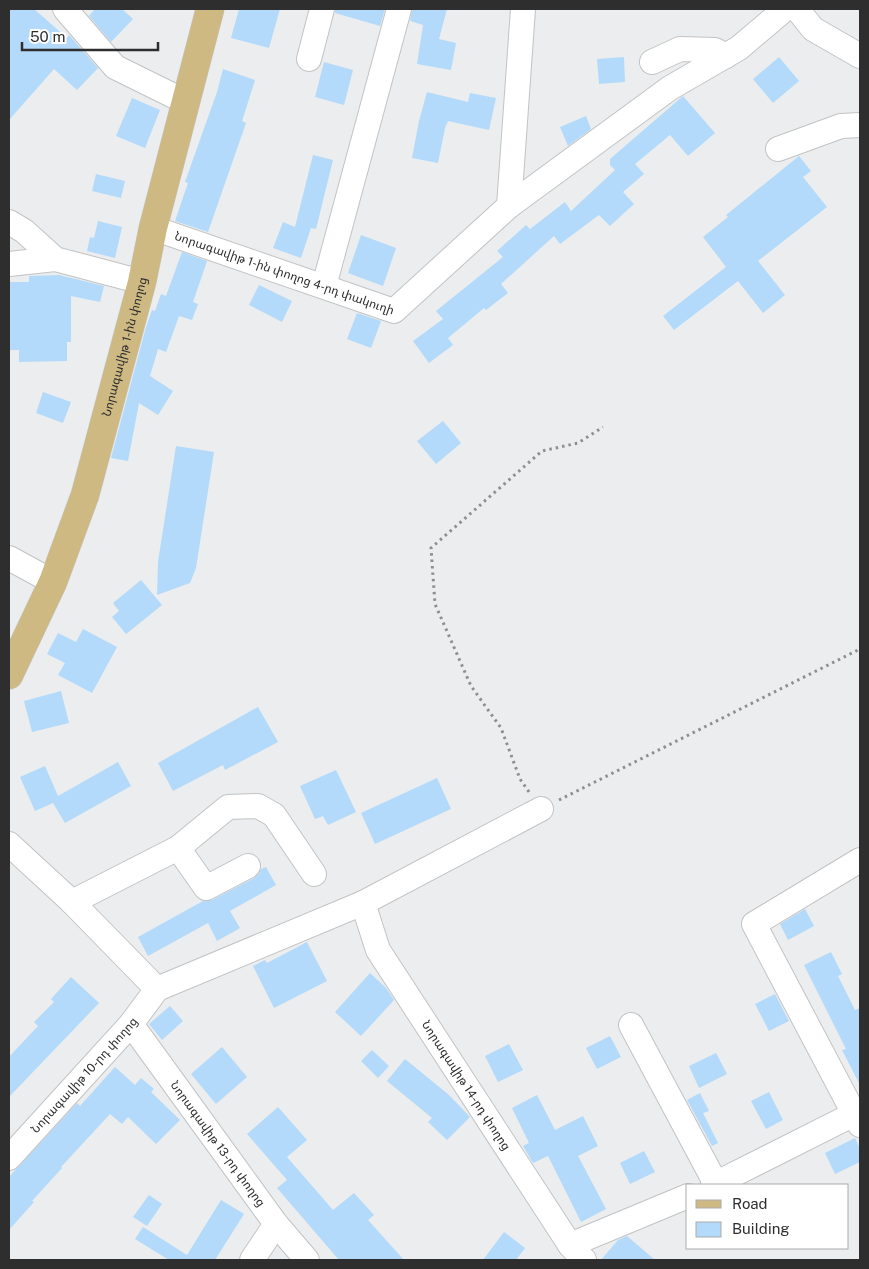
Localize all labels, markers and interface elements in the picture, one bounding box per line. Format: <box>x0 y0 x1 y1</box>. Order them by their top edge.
scale bar <box>22 20 159 52</box>
text: 50 m <box>30 28 65 45</box>
street label: Նորագավիթ 1-ին փողոց 4-րդ փակուղի <box>173 229 396 318</box>
street label: Նորագավիթ 1-ին փողոց <box>99 276 150 418</box>
street label: Նորագավիթ 10-րդ փողոց <box>28 1015 141 1136</box>
street label: Նորագավիթ 14-րդ փողոց <box>419 1018 513 1153</box>
street label: Նորագավիթ 13-րդ փողոց <box>168 1078 268 1209</box>
legend <box>686 1184 849 1249</box>
text: Road <box>732 1195 768 1212</box>
text: Building <box>732 1220 790 1237</box>

